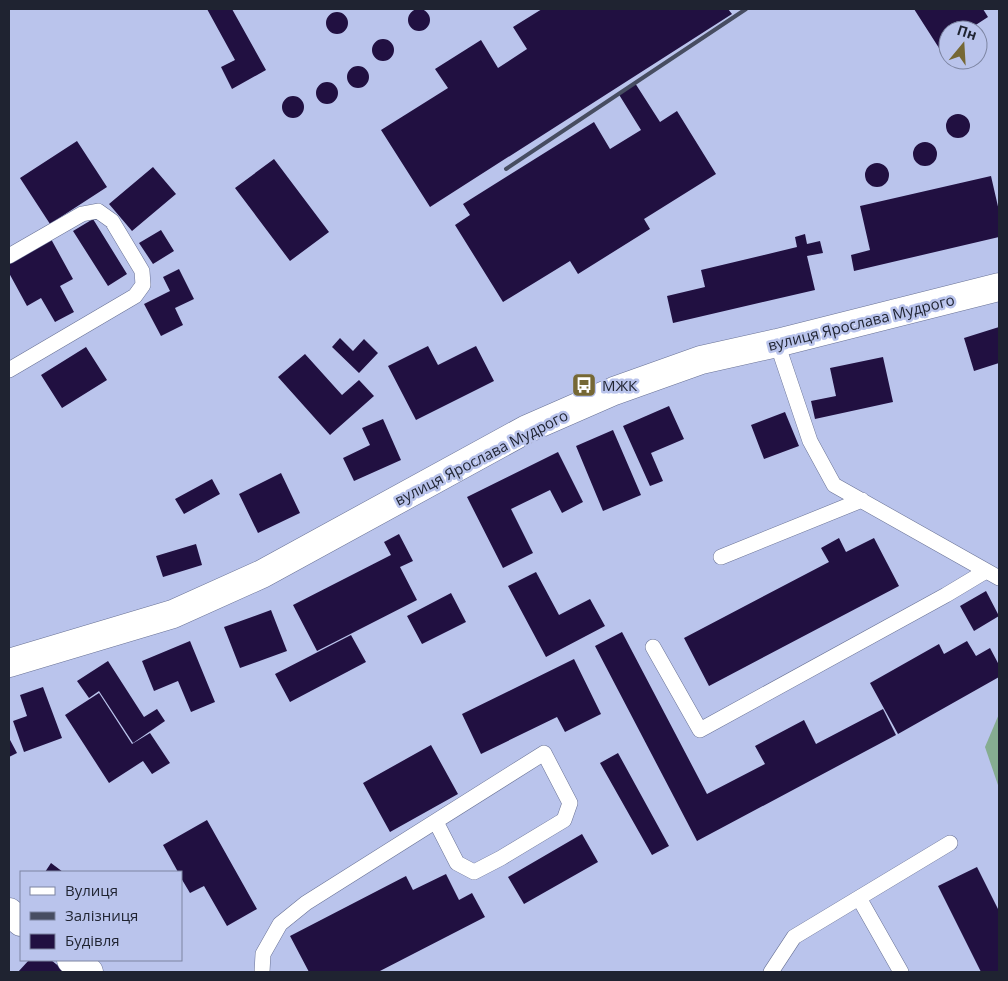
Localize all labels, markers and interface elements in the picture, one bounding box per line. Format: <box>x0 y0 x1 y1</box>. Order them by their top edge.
north arrow <box>938 20 988 70</box>
text: Пн <box>955 20 979 44</box>
street label: вулиця Ярослава Мудрого <box>766 289 956 355</box>
bus stop icon: МЖК <box>571 372 597 398</box>
place label: МЖК <box>602 375 638 395</box>
street label: вулиця Ярослава Мудрого <box>391 405 571 509</box>
legend <box>20 871 182 961</box>
text: Вулиця <box>65 880 118 900</box>
text: Залізниця <box>65 905 138 925</box>
text: Будівля <box>65 930 120 950</box>

